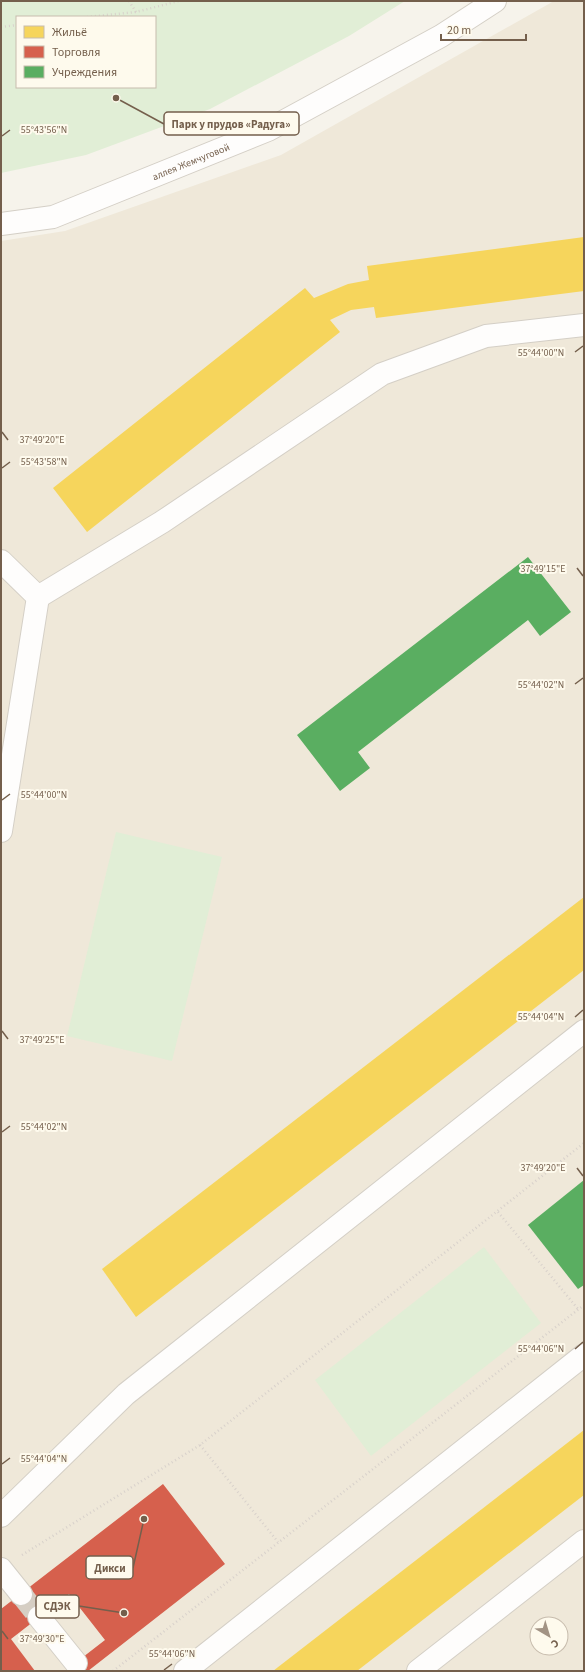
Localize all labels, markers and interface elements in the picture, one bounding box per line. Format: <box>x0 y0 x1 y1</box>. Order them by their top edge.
legend <box>16 16 156 88</box>
scale bar <box>441 16 526 42</box>
text: 20 m <box>447 22 471 39</box>
text: Жильё <box>52 24 87 41</box>
text: Торговля <box>52 44 100 61</box>
text: Учреждения <box>52 64 117 81</box>
callout: Парк у прудов «Радуга» <box>164 112 299 135</box>
text: Парк у прудов «Радуга» <box>172 117 290 132</box>
text: 55°43'56"N <box>21 123 67 137</box>
street label: аллея Жемчуговой <box>150 140 232 184</box>
text: 55°44'00"N <box>518 346 564 360</box>
text: 37°49'20"E <box>19 433 65 447</box>
text: 55°43'58"N <box>21 455 67 469</box>
text: 37°49'15"E <box>520 562 566 576</box>
text: 55°44'02"N <box>518 678 564 692</box>
text: 55°44'00"N <box>21 788 67 802</box>
text: 55°44'04"N <box>518 1010 564 1024</box>
text: 37°49'25"E <box>19 1033 65 1047</box>
text: 55°44'02"N <box>21 1120 67 1134</box>
text: 37°49'20"E <box>520 1161 566 1175</box>
text: 55°44'06"N <box>518 1342 564 1356</box>
text: 55°44'04"N <box>21 1452 67 1466</box>
callout: Дикси <box>86 1556 133 1579</box>
text: Дикси <box>94 1561 126 1576</box>
callout: СДЭК <box>36 1595 79 1618</box>
text: СДЭК <box>44 1599 71 1614</box>
north arrow <box>529 1616 569 1656</box>
text: 37°49'30"E <box>19 1632 65 1646</box>
text: С <box>547 1636 562 1652</box>
text: 55°44'06"N <box>149 1647 195 1661</box>

